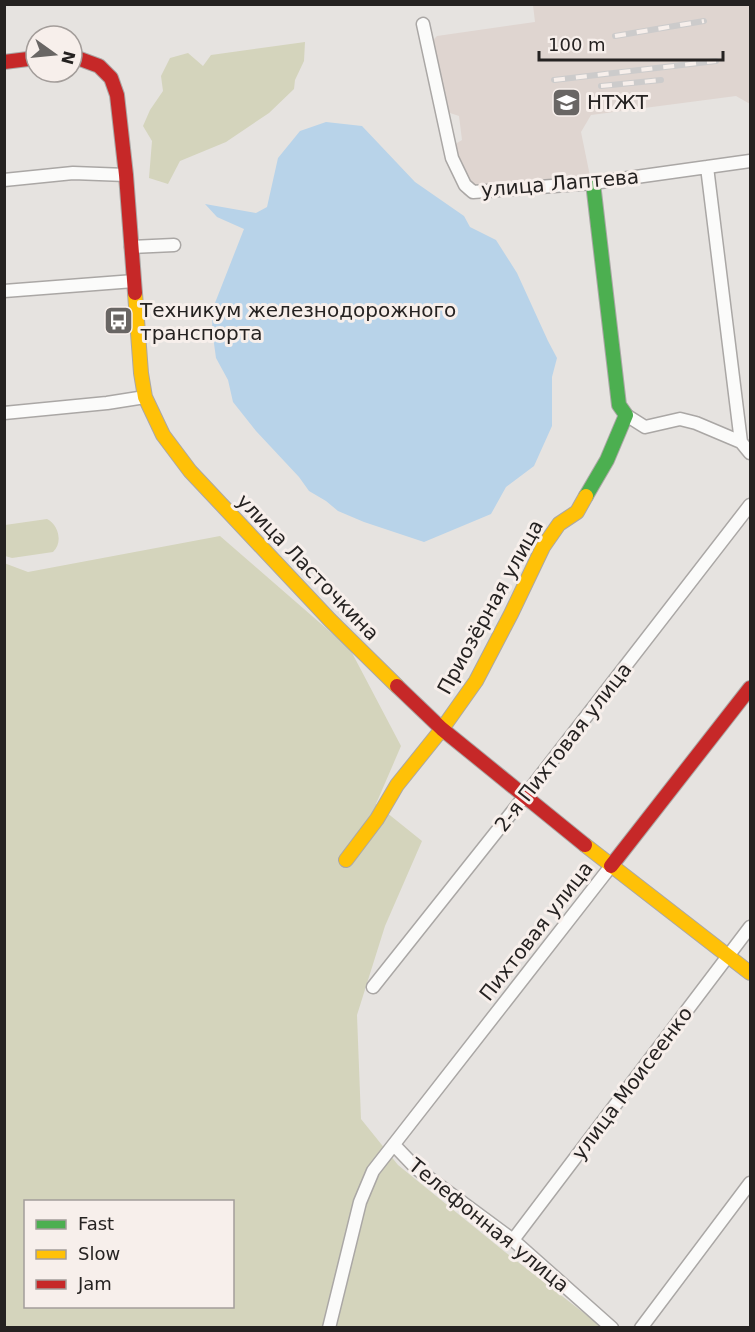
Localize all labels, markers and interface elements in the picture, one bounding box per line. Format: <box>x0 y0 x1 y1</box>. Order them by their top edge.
north arrow <box>24 24 84 84</box>
scale bar <box>539 24 724 62</box>
text: 100 m <box>548 34 606 55</box>
text: N <box>57 49 79 67</box>
school or university icon: НТЖТ <box>550 86 582 118</box>
place label: НТЖТ <box>587 90 649 114</box>
street label: улица Лаптева <box>480 164 640 202</box>
place label: Техникум железнодорожного транспорта <box>139 298 456 345</box>
bus stop icon: Техникум железнодорожного транспорта <box>103 305 135 337</box>
street label: улица Ласточкина <box>232 489 384 645</box>
street label: Приозёрная улица <box>432 516 548 698</box>
street label: 2-я Пихтовая улица <box>490 658 636 836</box>
street label: Пихтовая улица <box>474 857 598 1005</box>
street label: улица Моисеенко <box>567 1002 697 1164</box>
street label: Телефонная улица <box>403 1152 574 1297</box>
legend <box>24 1200 234 1308</box>
text: Fast <box>78 1213 114 1234</box>
text: Slow <box>78 1243 120 1264</box>
text: Jam <box>77 1273 112 1294</box>

